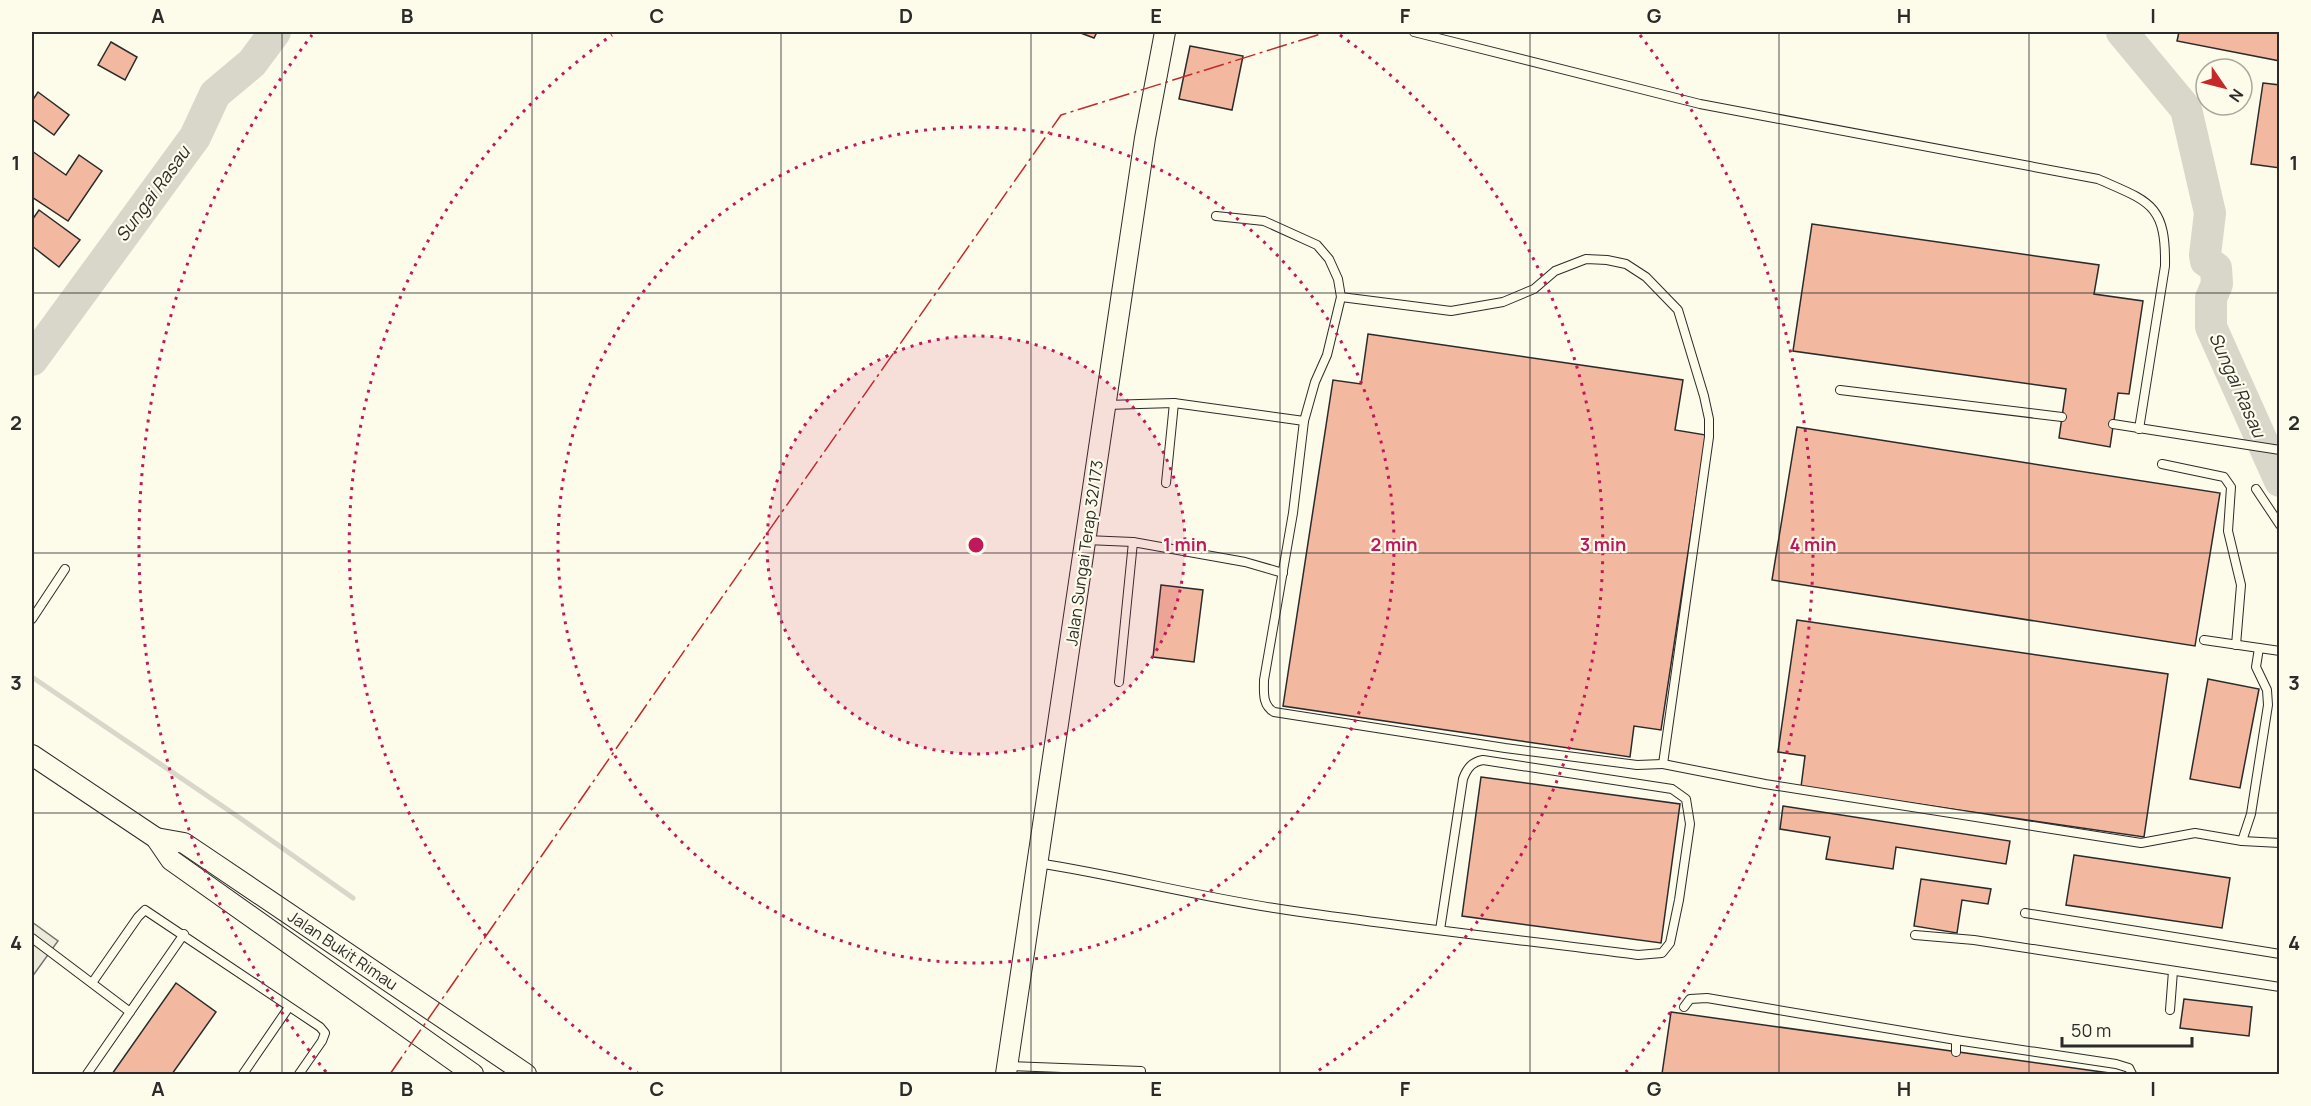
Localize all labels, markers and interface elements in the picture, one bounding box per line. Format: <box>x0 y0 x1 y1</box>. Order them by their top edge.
text: A <box>151 2 165 29</box>
text: B <box>401 2 414 29</box>
text: C <box>650 2 664 29</box>
text: D <box>899 2 913 29</box>
text: E <box>1150 2 1162 29</box>
text: F <box>1400 2 1411 29</box>
text: G <box>1647 2 1662 29</box>
text: H <box>1897 2 1911 29</box>
text: I <box>2150 2 2156 29</box>
north arrow <box>2194 57 2254 117</box>
text: N <box>2224 85 2249 107</box>
water label: Sungai Rasau <box>109 140 196 246</box>
text: 1 <box>12 149 20 176</box>
text: 1 <box>2290 149 2298 176</box>
water label: Sungai Rasau <box>2204 328 2272 442</box>
text: 2 <box>10 409 22 436</box>
text: 2 <box>2288 409 2300 436</box>
street label: Jalan Sungai Terap 32/173 <box>1060 459 1108 647</box>
text: 1 min <box>1163 532 1207 556</box>
text: 2 min <box>1371 532 1417 556</box>
text: 3 min <box>1580 532 1626 556</box>
text: 4 min <box>1789 532 1837 556</box>
centre of rings <box>966 535 986 555</box>
text: 3 <box>10 669 22 696</box>
text: 3 <box>2288 669 2300 696</box>
street label: Jalan Bukit Rimau <box>284 905 402 995</box>
text: 4 <box>10 929 22 956</box>
text: 4 <box>2288 929 2300 956</box>
scale bar <box>2062 1010 2192 1048</box>
text: 50 m <box>2071 1018 2111 1042</box>
text: A <box>151 1075 165 1102</box>
text: B <box>401 1075 414 1102</box>
text: C <box>650 1075 664 1102</box>
text: D <box>899 1075 913 1102</box>
text: E <box>1150 1075 1162 1102</box>
text: F <box>1400 1075 1411 1102</box>
text: G <box>1647 1075 1662 1102</box>
text: H <box>1897 1075 1911 1102</box>
text: I <box>2150 1075 2156 1102</box>

